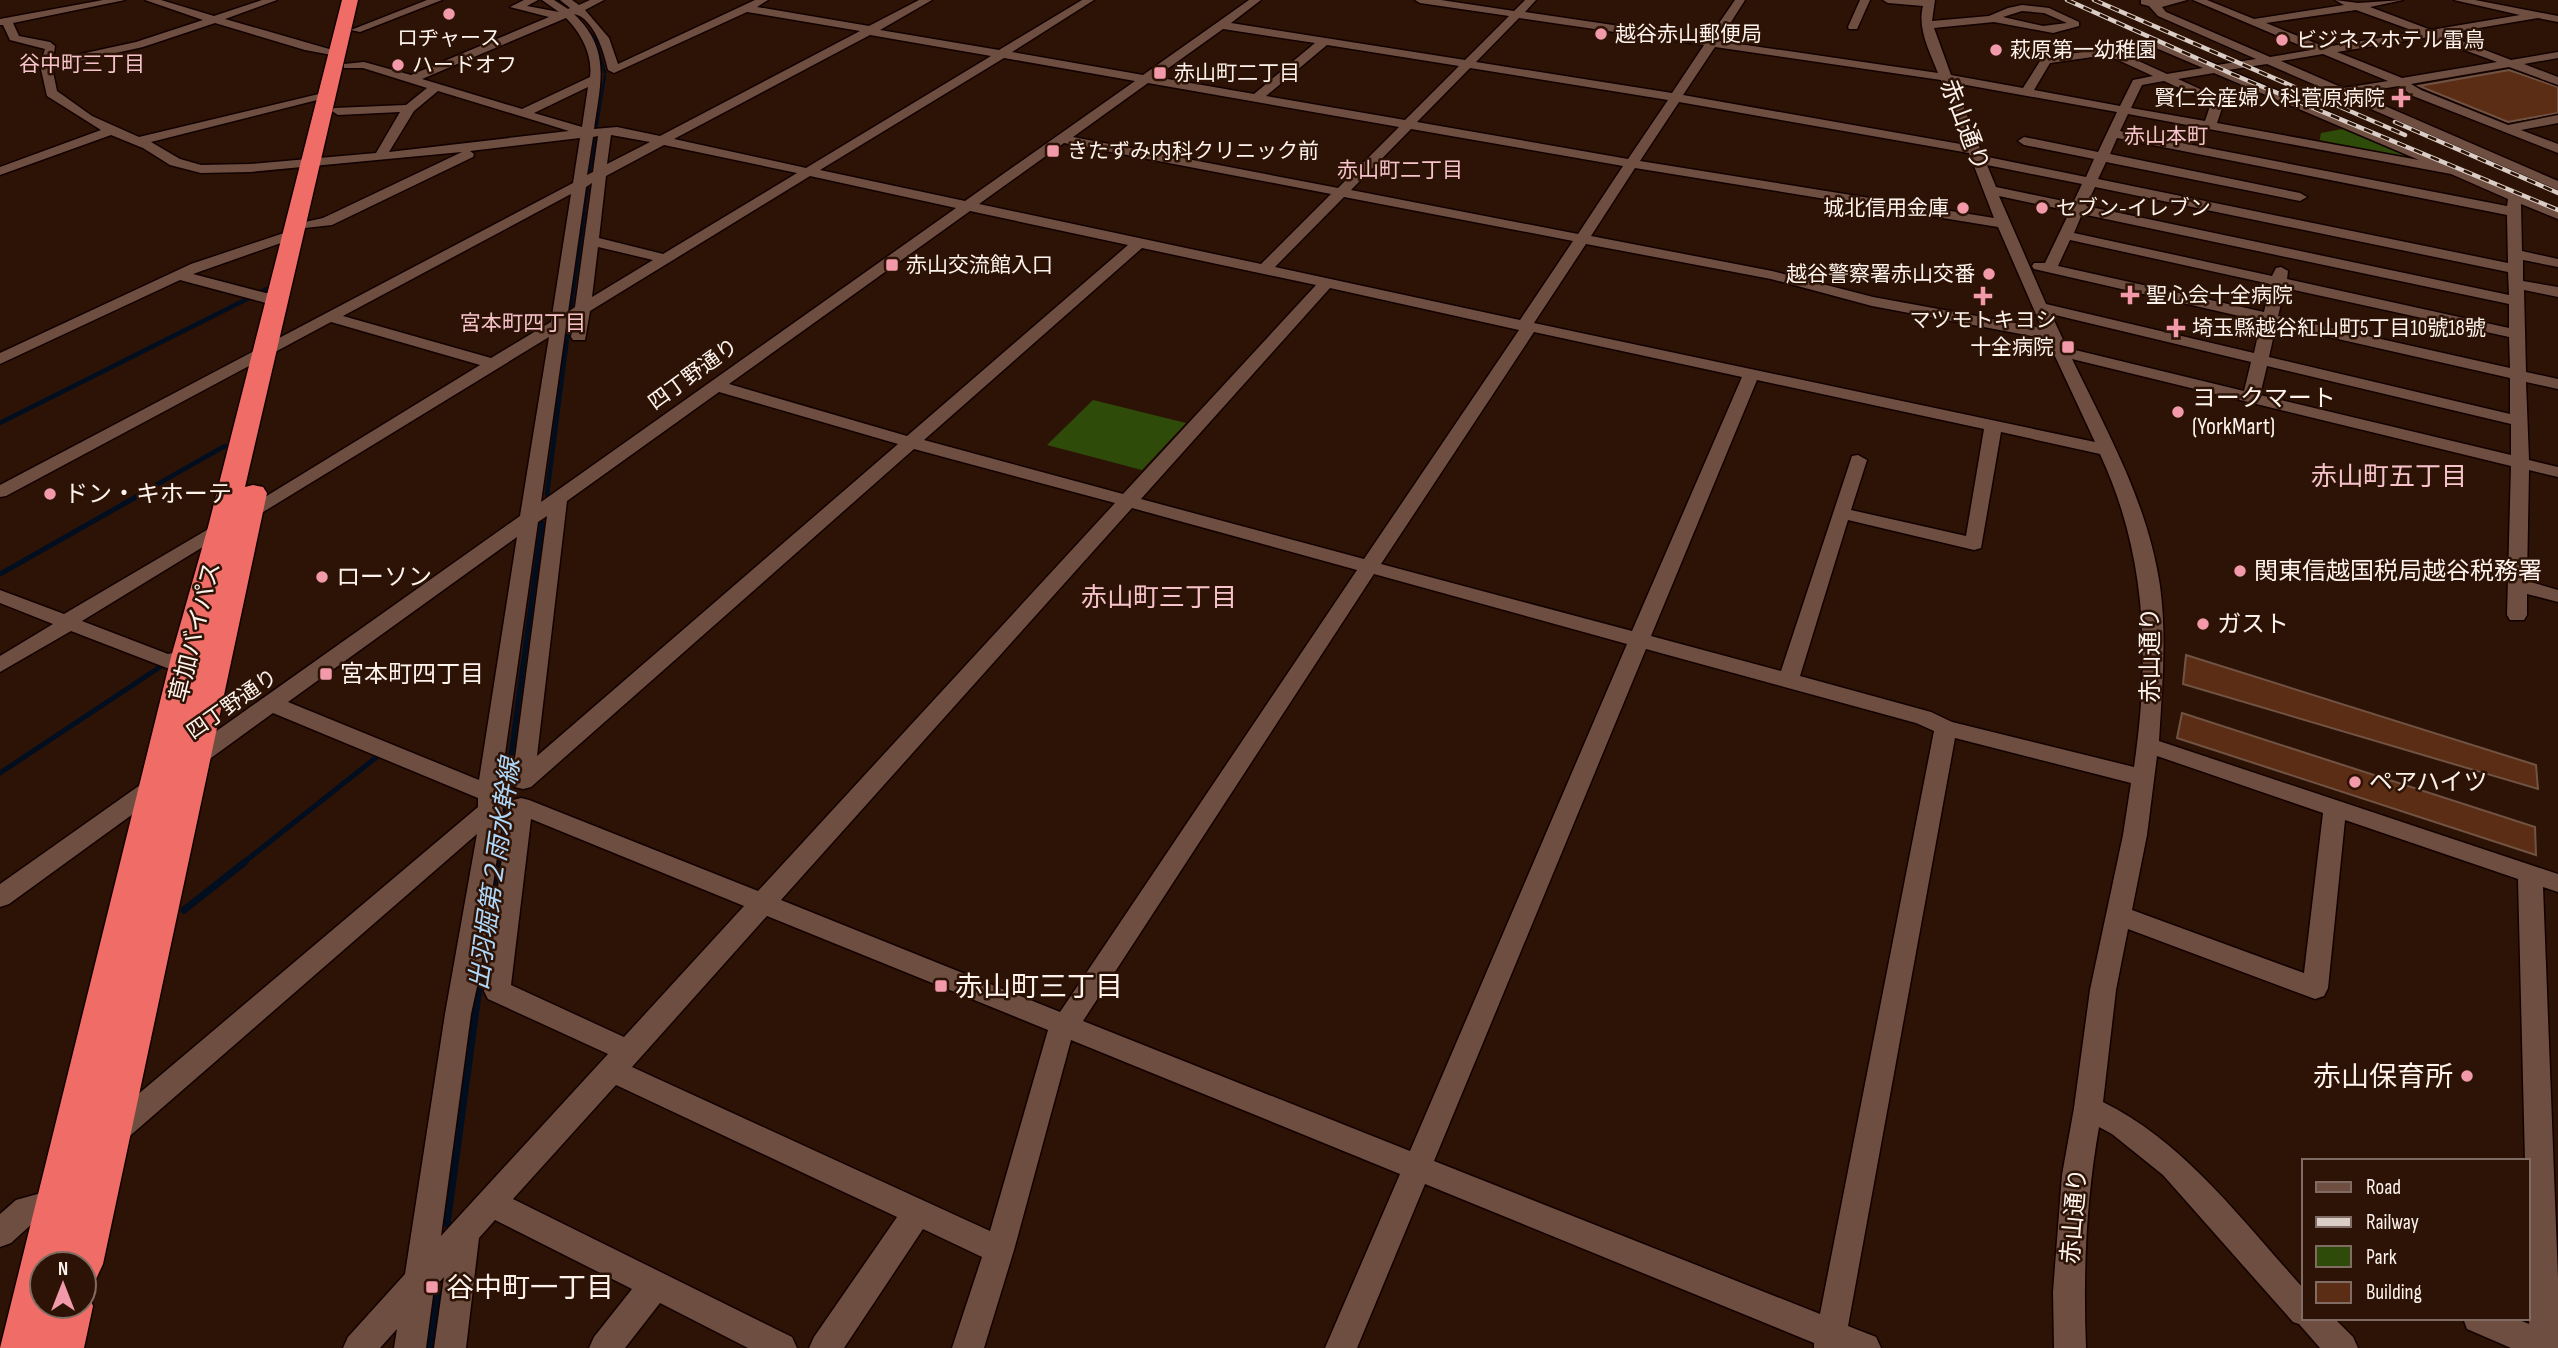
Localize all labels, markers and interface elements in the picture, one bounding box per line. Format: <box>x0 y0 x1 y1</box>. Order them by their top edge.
marker: ロヂャース <box>441 6 457 22</box>
place label: 越谷赤山郵便局 <box>1615 22 1762 47</box>
place label: ロヂャース <box>397 26 501 51</box>
marker: 越谷赤山郵便局 <box>1593 26 1609 42</box>
place label: ビジネスホテル雷鳥 <box>2296 28 2485 53</box>
marker: ビジネスホテル雷鳥 <box>2274 32 2290 48</box>
place label: 萩原第一幼稚園 <box>2010 38 2157 63</box>
marker: 萩原第一幼稚園 <box>1988 42 2004 58</box>
district label: 谷中町三丁目 <box>19 52 145 77</box>
place label: ハードオフ <box>412 53 517 78</box>
marker: ハードオフ <box>390 57 406 73</box>
place label: 赤山町二丁目 <box>1174 61 1300 86</box>
marker: 赤山町二丁目 <box>1152 65 1168 81</box>
street label: 赤山通り <box>1934 75 1995 175</box>
place label: 賢仁会産婦人科菅原病院 <box>2154 86 2385 111</box>
marker: 賢仁会産婦人科菅原病院 <box>2391 88 2411 108</box>
district label: 赤山本町 <box>2124 124 2208 149</box>
place label: きたずみ内科クリニック前 <box>1067 139 1319 164</box>
marker: きたずみ内科クリニック前 <box>1045 143 1061 159</box>
district label: 赤山町二丁目 <box>1337 158 1463 183</box>
place label: 城北信用金庫 <box>1823 196 1949 221</box>
place label: セブン-イレブン <box>2056 196 2211 221</box>
marker: 城北信用金庫 <box>1955 200 1971 216</box>
marker: セブン-イレブン <box>2034 200 2050 216</box>
place label: 赤山交流館入口 <box>906 253 1053 278</box>
marker: 赤山交流館入口 <box>884 257 900 273</box>
place label: 越谷警察署赤山交番 <box>1786 262 1975 287</box>
marker: 越谷警察署赤山交番 <box>1981 266 1997 282</box>
place label: 聖心会十全病院 <box>2146 283 2293 308</box>
marker: 聖心会十全病院 <box>2120 285 2140 305</box>
marker: マツモトキヨシ <box>1975 288 1991 304</box>
place label: マツモトキヨシ <box>1910 308 2057 333</box>
district label: 宮本町四丁目 <box>460 311 586 336</box>
place label: 埼玉縣越谷紅山町5丁目10號18號 <box>2192 316 2486 341</box>
marker: 埼玉縣越谷紅山町5丁目10號18號 <box>2166 318 2186 338</box>
street label: 四丁野通り <box>643 333 743 415</box>
place label: 十全病院 <box>1970 335 2054 360</box>
marker: 十全病院 <box>2060 339 2076 355</box>
place label: ヨークマート (YorkMart) <box>2192 384 2336 441</box>
marker: ヨークマート (YorkMart) <box>2170 404 2186 420</box>
district label: 赤山町五丁目 <box>2311 462 2467 493</box>
place label: ドン・キホーテ <box>64 480 232 509</box>
marker: ドン・キホーテ <box>42 486 58 502</box>
place label: 関東信越国税局越谷税務署 <box>2254 557 2542 586</box>
street label: 草加バイパス <box>164 559 227 705</box>
place label: ローソン <box>336 563 432 592</box>
marker: 関東信越国税局越谷税務署 <box>2232 563 2248 579</box>
marker: ローソン <box>314 569 330 585</box>
district label: 赤山町三丁目 <box>1081 583 1237 614</box>
street label: 赤山通り <box>2136 607 2165 703</box>
place label: ガスト <box>2217 610 2289 639</box>
marker: ガスト <box>2195 616 2211 632</box>
place label: 宮本町四丁目 <box>340 660 484 689</box>
street label: 四丁野通り <box>182 664 282 745</box>
marker: 宮本町四丁目 <box>318 666 334 682</box>
water label: 出羽堀第２雨水幹線 <box>464 753 528 992</box>
place label: ペアハイツ <box>2369 768 2488 797</box>
marker: ペアハイツ <box>2347 774 2363 790</box>
place label: 赤山町三丁目 <box>955 971 1123 1004</box>
marker: 赤山町三丁目 <box>933 978 949 994</box>
place label: 赤山保育所 <box>2313 1061 2453 1094</box>
marker: 赤山保育所 <box>2459 1068 2475 1084</box>
legend <box>2302 1159 2530 1320</box>
street label: 赤山通り <box>2056 1167 2093 1265</box>
text: Road <box>2366 1175 2401 1200</box>
text: Railway <box>2366 1210 2419 1235</box>
text: Park <box>2366 1245 2397 1270</box>
north arrow <box>28 1250 98 1320</box>
text: N <box>58 1258 68 1281</box>
place label: 谷中町一丁目 <box>446 1272 614 1305</box>
marker: 谷中町一丁目 <box>424 1279 440 1295</box>
text: Building <box>2366 1280 2422 1305</box>

